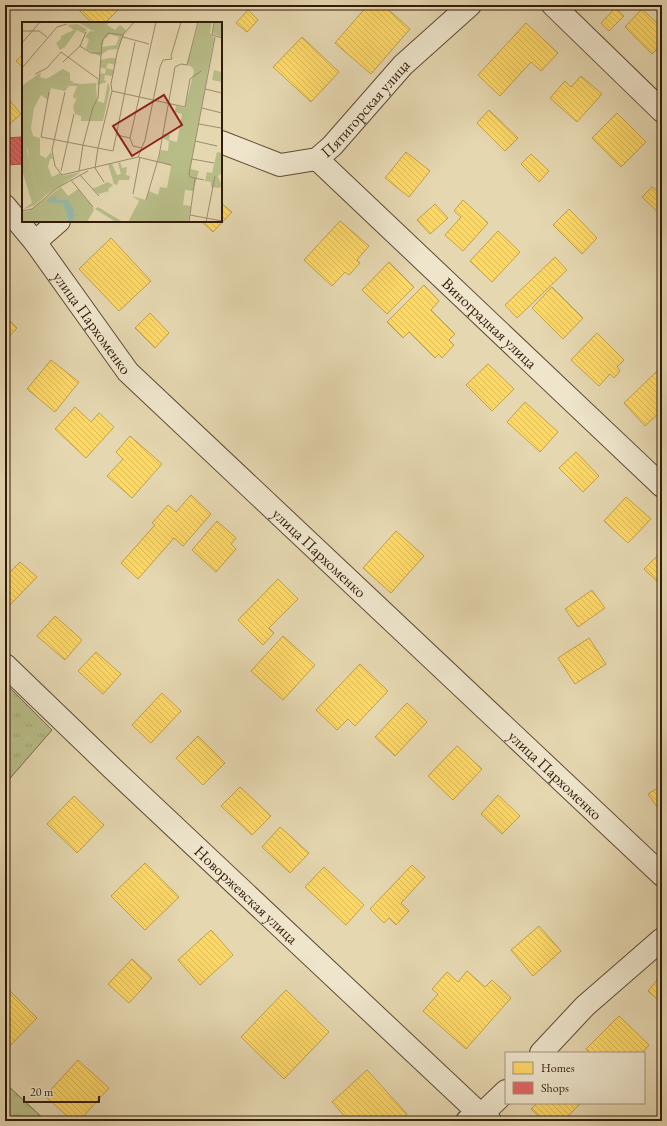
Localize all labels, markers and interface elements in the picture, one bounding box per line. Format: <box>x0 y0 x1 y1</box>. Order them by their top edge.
inset map <box>22 22 222 222</box>
street label: Пятигорская улица <box>316 54 415 162</box>
street label: улица Пархоменко <box>48 267 136 379</box>
street label: Виноградная улица <box>437 273 542 374</box>
street label: улица Пархоменко <box>268 503 371 602</box>
street label: улица Пархоменко <box>504 726 607 825</box>
street label: Новоржевская улица <box>190 841 303 949</box>
legend <box>505 1052 645 1104</box>
text: Homes <box>541 1060 575 1076</box>
scale bar <box>24 1078 99 1104</box>
text: Shops <box>541 1080 569 1096</box>
text: 20 m <box>30 1084 54 1100</box>

